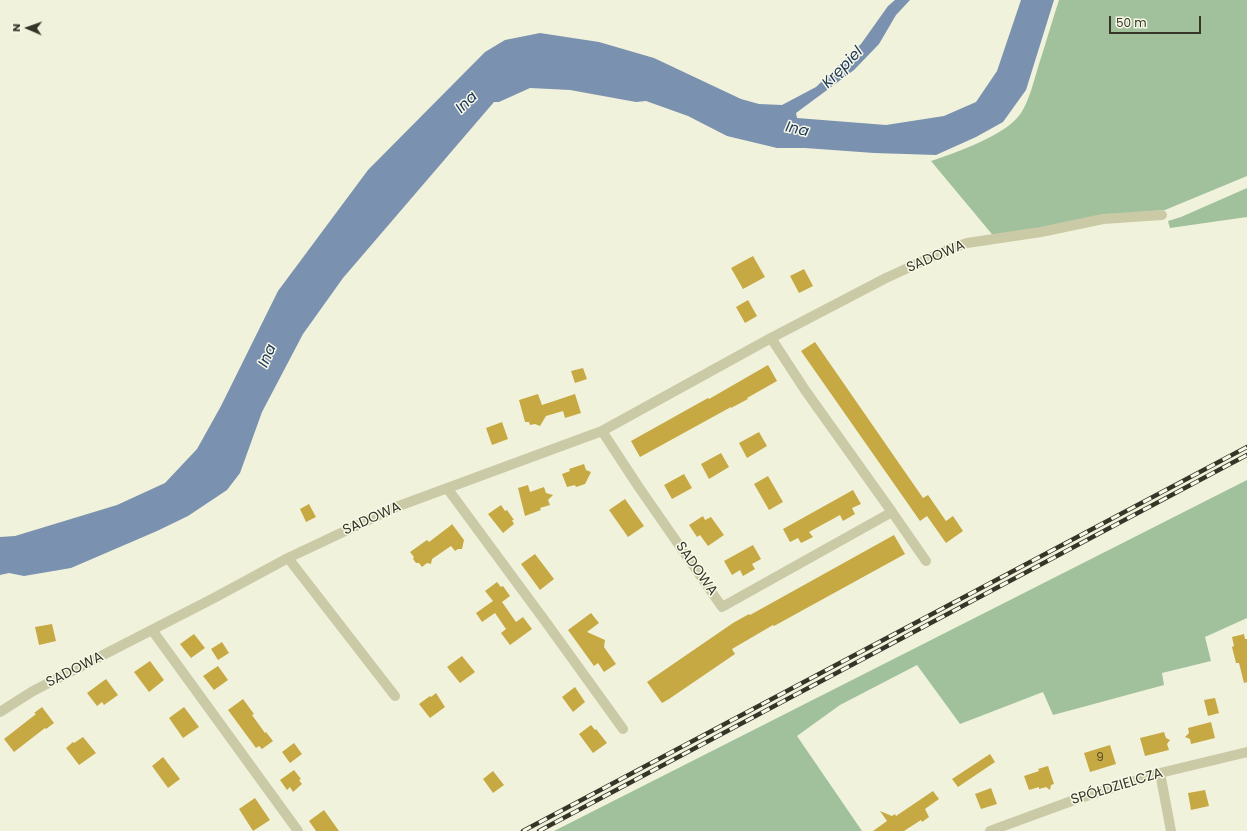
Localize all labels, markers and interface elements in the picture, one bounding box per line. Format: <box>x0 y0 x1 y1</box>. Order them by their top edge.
north arrow <box>8 8 48 48</box>
scale bar <box>1111 8 1203 34</box>
text: 50 m <box>1116 14 1147 31</box>
text: N <box>8 23 24 32</box>
water label: Krępiel <box>819 44 867 92</box>
water label: Ina <box>452 88 482 118</box>
water label: Ina <box>784 119 810 141</box>
street label: SADOWA <box>904 237 968 277</box>
water label: Ina <box>255 342 281 370</box>
street label: SADOWA <box>340 499 404 539</box>
street label: SADOWA <box>671 539 721 599</box>
street label: SADOWA <box>44 649 106 691</box>
house number: 9 <box>1096 751 1104 765</box>
street label: SPÓŁDZIELCZA <box>1069 765 1165 809</box>

